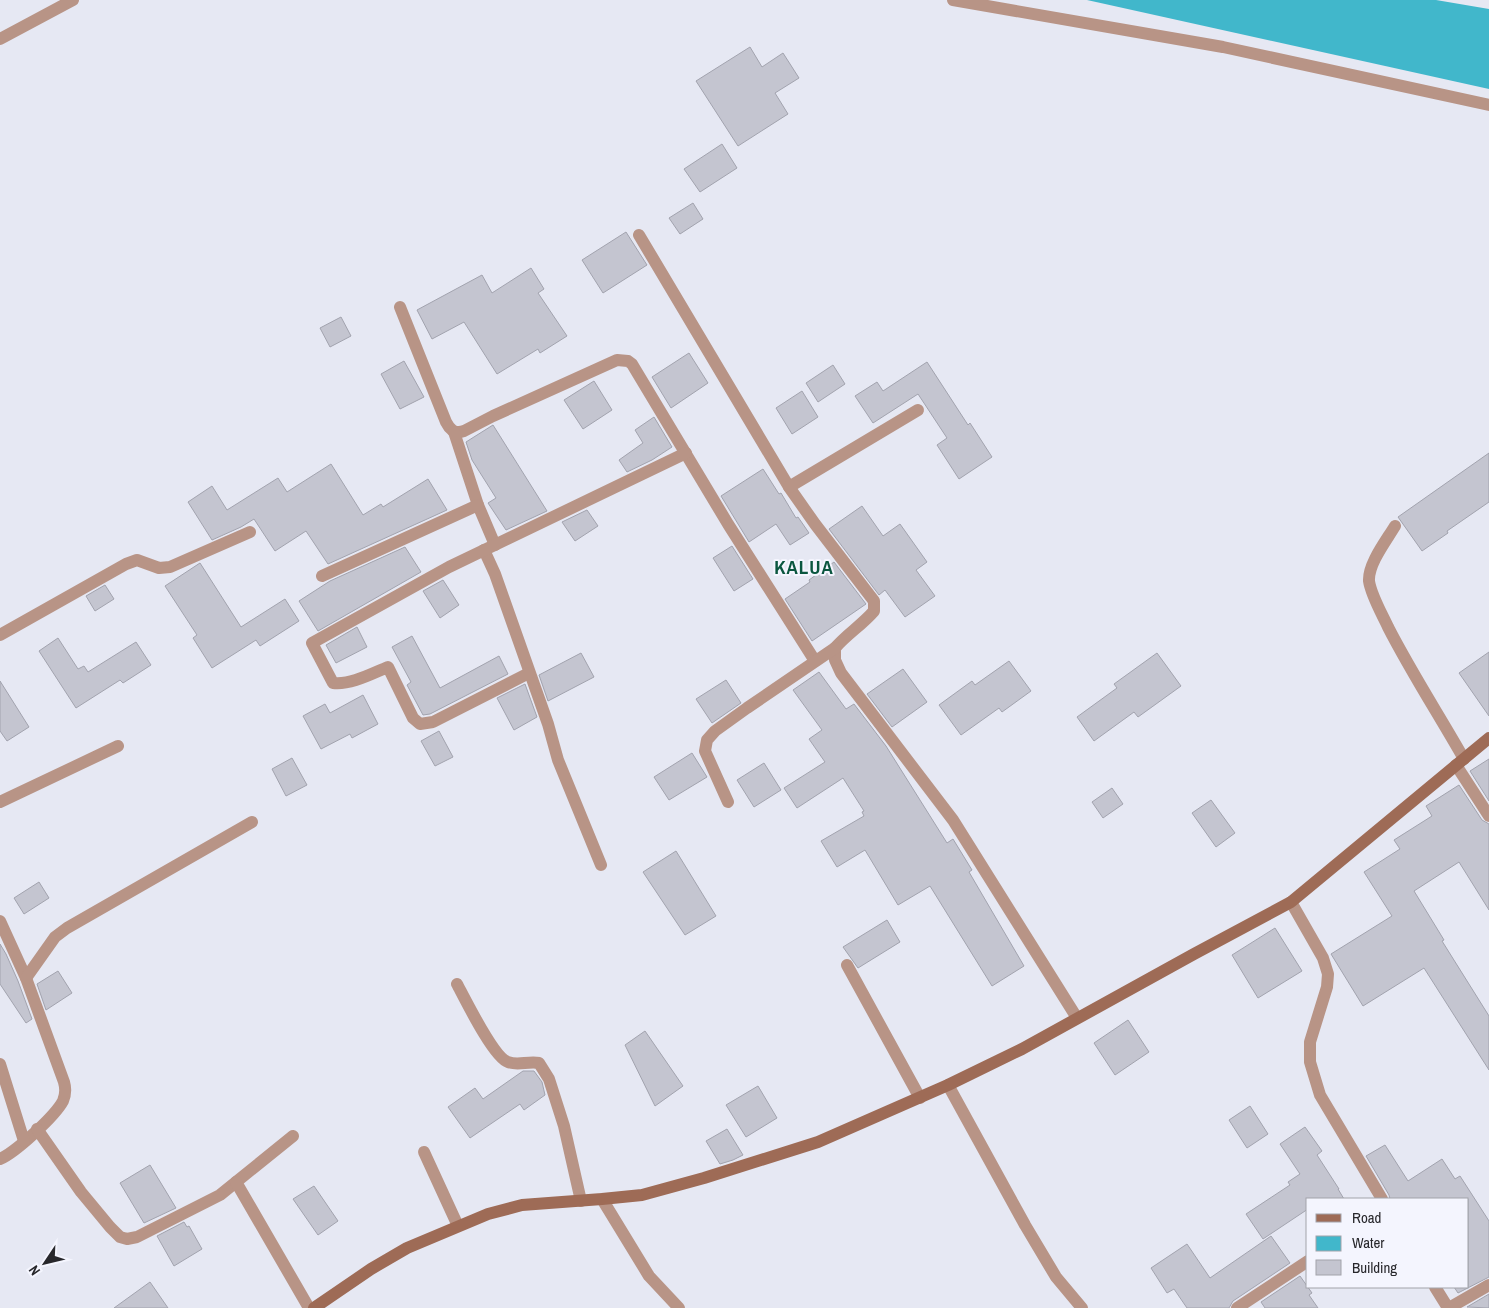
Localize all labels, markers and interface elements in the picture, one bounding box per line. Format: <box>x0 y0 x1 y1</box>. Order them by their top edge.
district label: KALUA <box>774 554 834 580</box>
legend <box>1306 1198 1469 1288</box>
text: Road <box>1352 1207 1381 1228</box>
text: Water <box>1352 1232 1384 1253</box>
north arrow <box>20 1238 70 1288</box>
text: Building <box>1352 1257 1397 1278</box>
text: N <box>25 1262 44 1279</box>

